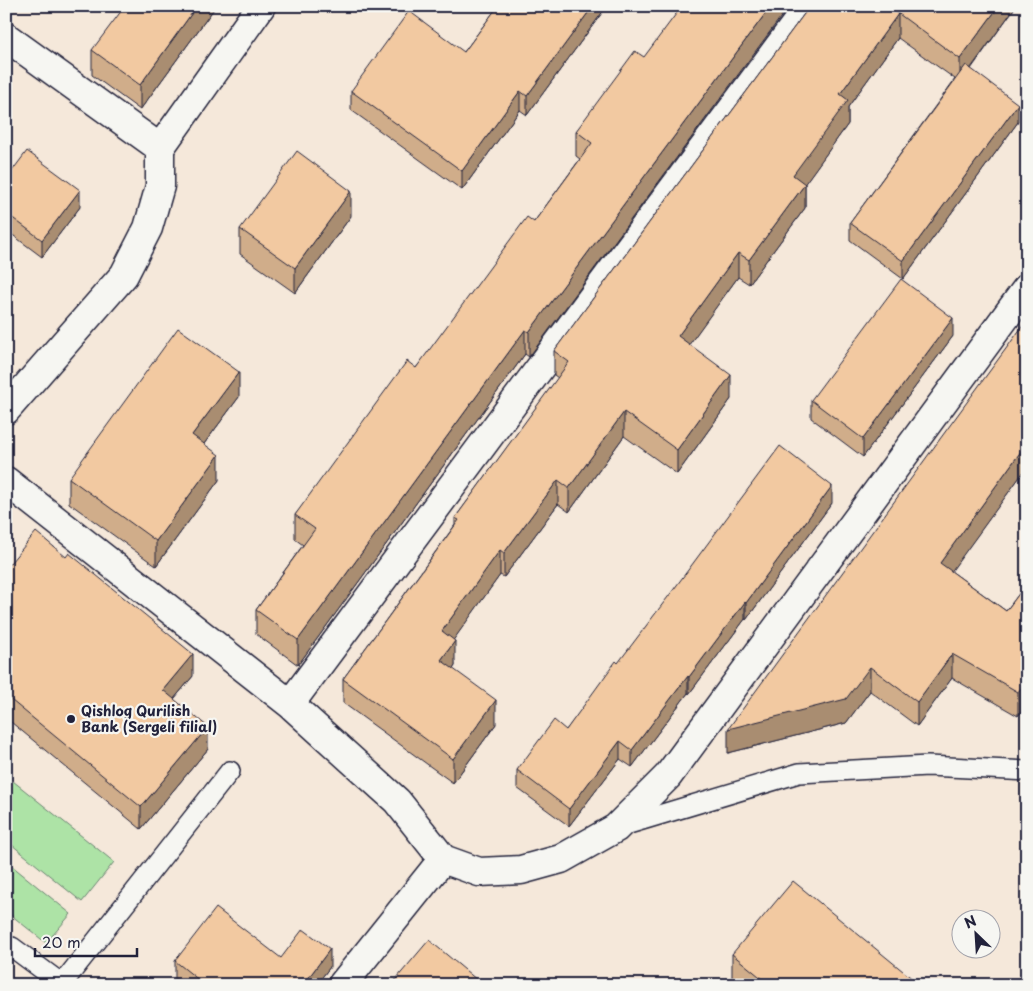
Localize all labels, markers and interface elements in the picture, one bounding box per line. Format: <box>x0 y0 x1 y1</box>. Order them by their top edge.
place label: Qishlog Qurilish Bank (Sergeli filial) <box>81 700 217 737</box>
marker: Qishlog Qurilish Bank (Sergeli filial) <box>65 713 77 725</box>
north arrow <box>950 908 1000 958</box>
text: N <box>961 910 980 934</box>
scale bar <box>35 926 138 958</box>
text: 20 m <box>42 930 81 953</box>

